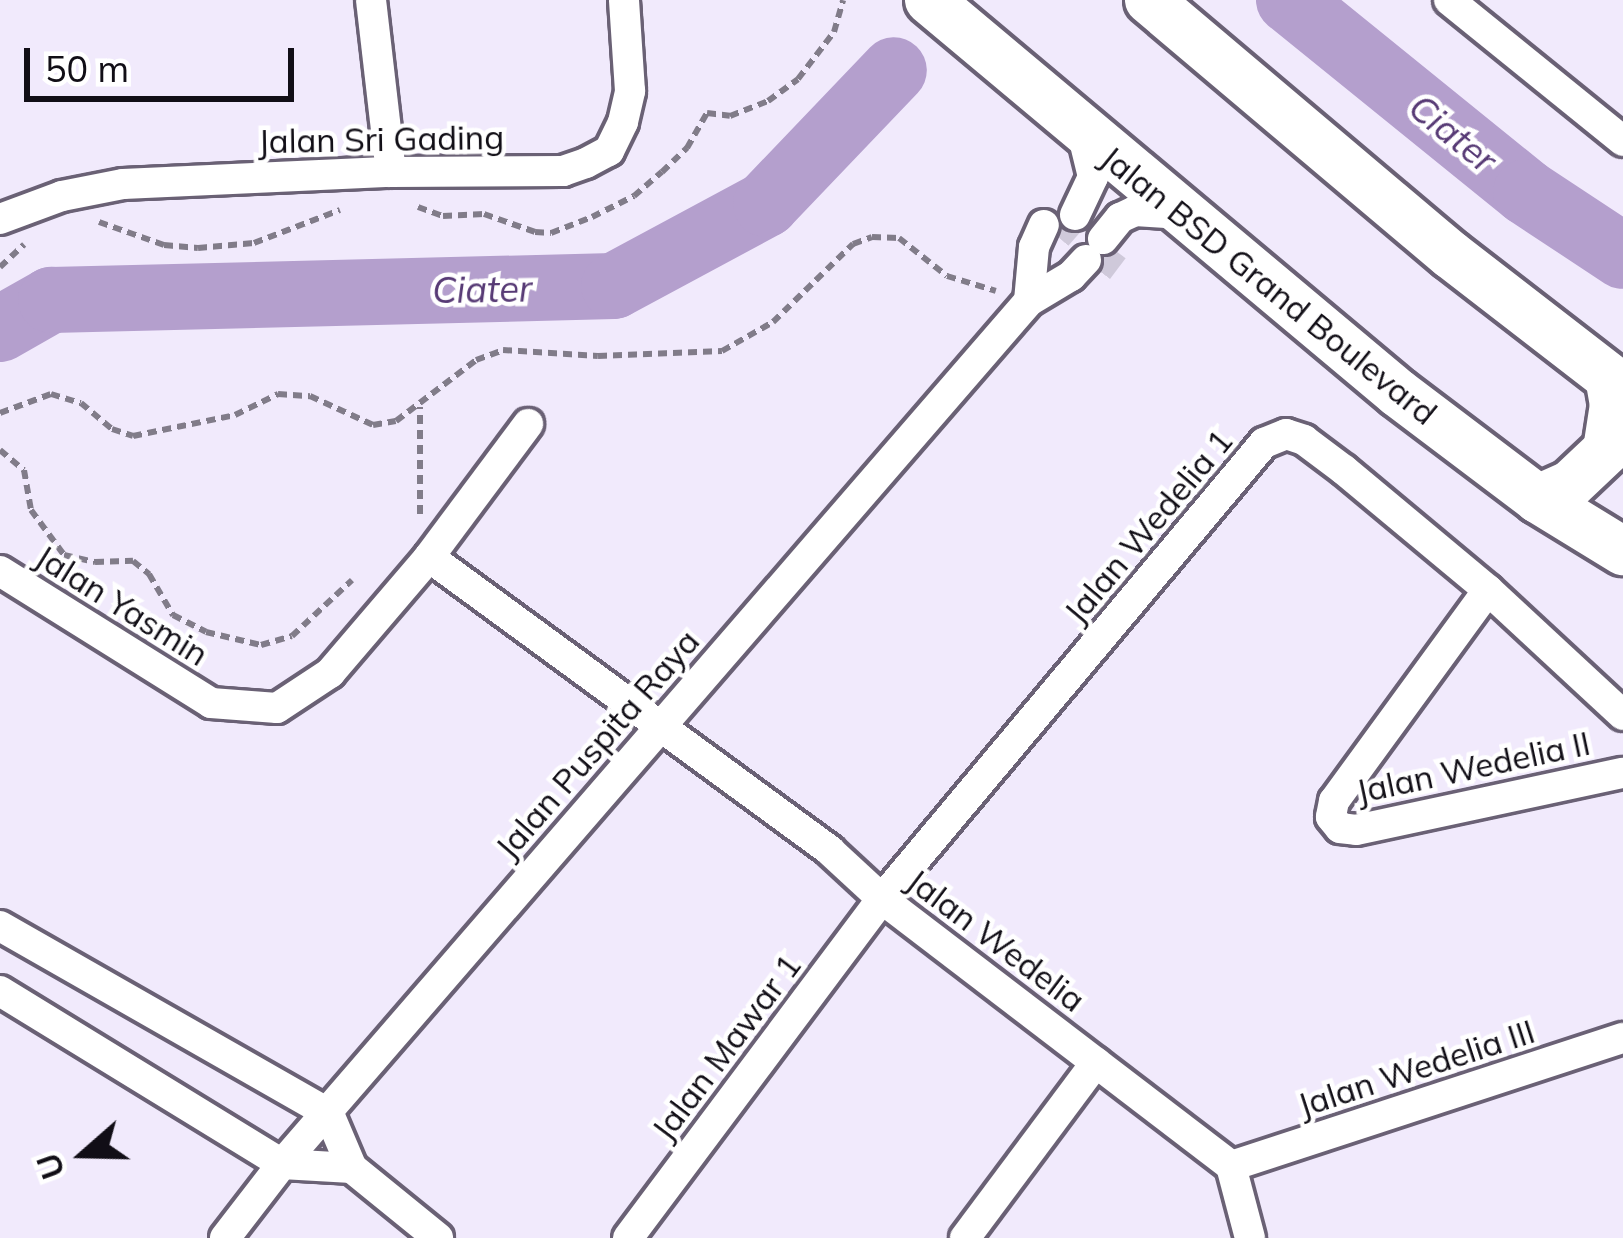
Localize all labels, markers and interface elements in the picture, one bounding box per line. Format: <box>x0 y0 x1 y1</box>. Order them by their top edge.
scale bar <box>30 24 300 98</box>
text: 50 m <box>45 46 129 91</box>
water label: Ciater <box>1401 85 1505 181</box>
street label: Jalan Sri Gading <box>258 117 504 161</box>
street label: Jalan BSD Grand Boulevard <box>1093 137 1445 433</box>
water label: Ciater <box>432 267 532 311</box>
street label: Jalan Wedelia 1 <box>1055 421 1241 631</box>
street label: Jalan Yasmin <box>28 536 216 674</box>
street label: Jalan Puspita Raya <box>487 622 707 866</box>
street label: Jalan Wedelia II <box>1353 723 1593 811</box>
street label: Jalan Wedelia <box>899 860 1093 1020</box>
street label: Jalan Mawar 1 <box>643 946 809 1148</box>
street label: Jalan Wedelia III <box>1293 1011 1539 1125</box>
north arrow <box>24 1094 144 1214</box>
text: U <box>26 1148 73 1185</box>

